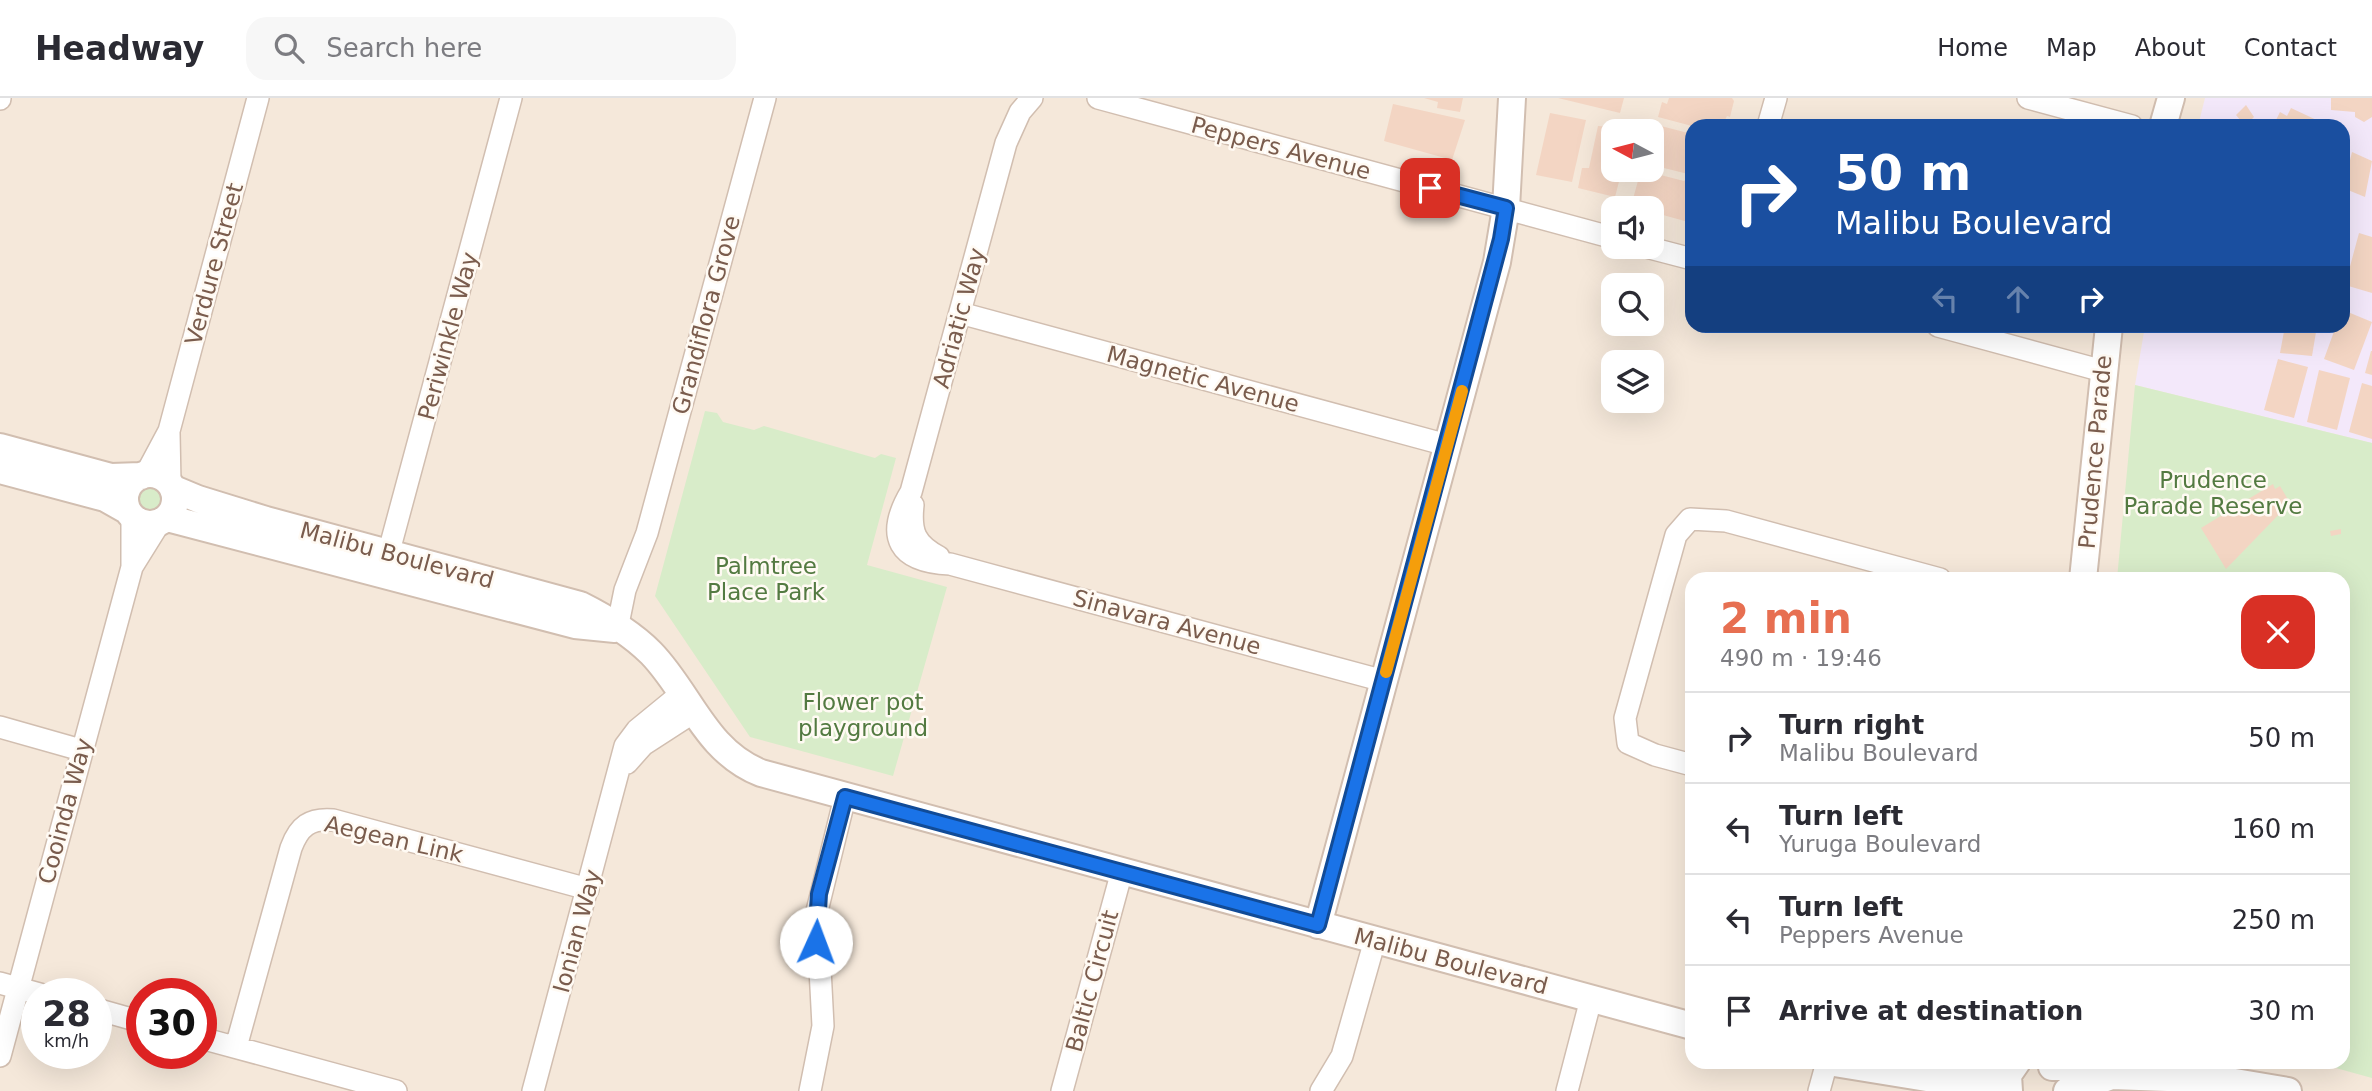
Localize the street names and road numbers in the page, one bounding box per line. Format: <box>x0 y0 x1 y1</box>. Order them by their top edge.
street label: Peppers Avenue <box>1188 112 1374 184</box>
street label: Verdure Street <box>180 180 248 348</box>
street label: Grandiflora Grove <box>667 213 745 417</box>
street label: Adriatic Way <box>928 245 990 391</box>
street label: Periwinkle Way <box>413 249 483 423</box>
street label: Magnetic Avenue <box>1104 341 1302 417</box>
street label: Prudence Parade <box>2074 354 2116 550</box>
street label: Malibu Boulevard <box>297 517 497 593</box>
street label: Sinavara Avenue <box>1070 584 1264 660</box>
street label: Cooinda Way <box>33 735 97 887</box>
street label: Aegean Link <box>322 810 466 868</box>
street label: Ionian Way <box>548 866 606 996</box>
street label: Baltic Circuit <box>1061 907 1123 1055</box>
street label: Malibu Boulevard <box>1351 923 1551 999</box>

